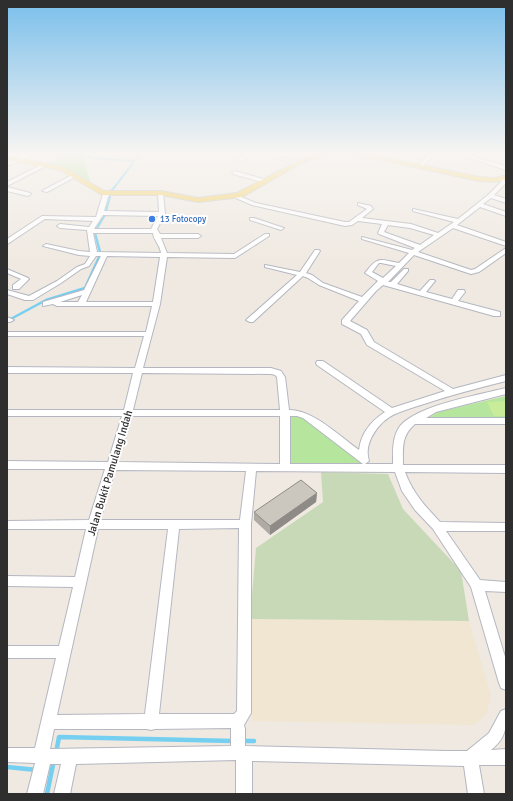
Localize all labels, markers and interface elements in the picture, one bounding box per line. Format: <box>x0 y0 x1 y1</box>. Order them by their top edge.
marker: 13 Fotocopy <box>147 214 157 224</box>
place label: 13 Fotocopy <box>160 214 207 225</box>
street label: Jalan Bukit Pamulang Indah <box>85 409 135 537</box>

